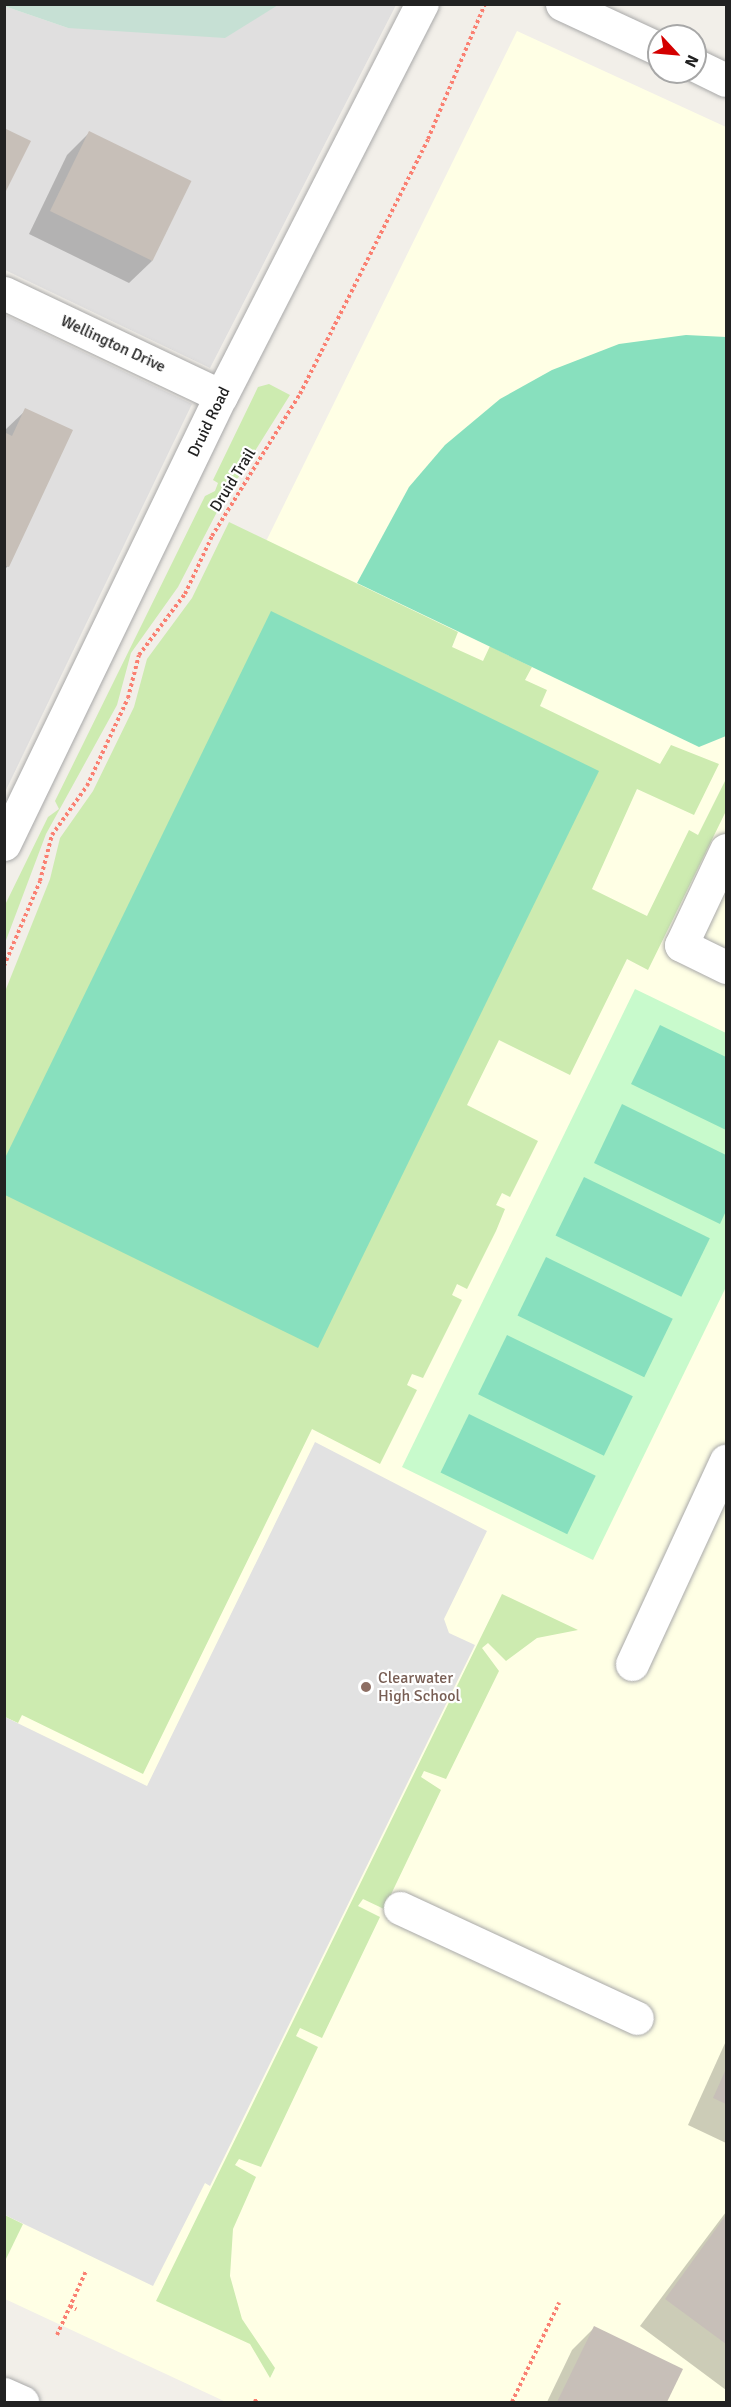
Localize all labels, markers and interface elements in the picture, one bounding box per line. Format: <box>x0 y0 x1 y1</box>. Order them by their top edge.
north arrow <box>647 24 707 84</box>
text: N <box>680 52 703 70</box>
street label: Wellington Drive <box>58 311 168 377</box>
street label: Druid Road <box>184 384 234 460</box>
street label: Druid Trail <box>206 445 260 515</box>
place label: Clearwater High School <box>378 1668 460 1706</box>
marker: Clearwater High School <box>359 1680 373 1694</box>

